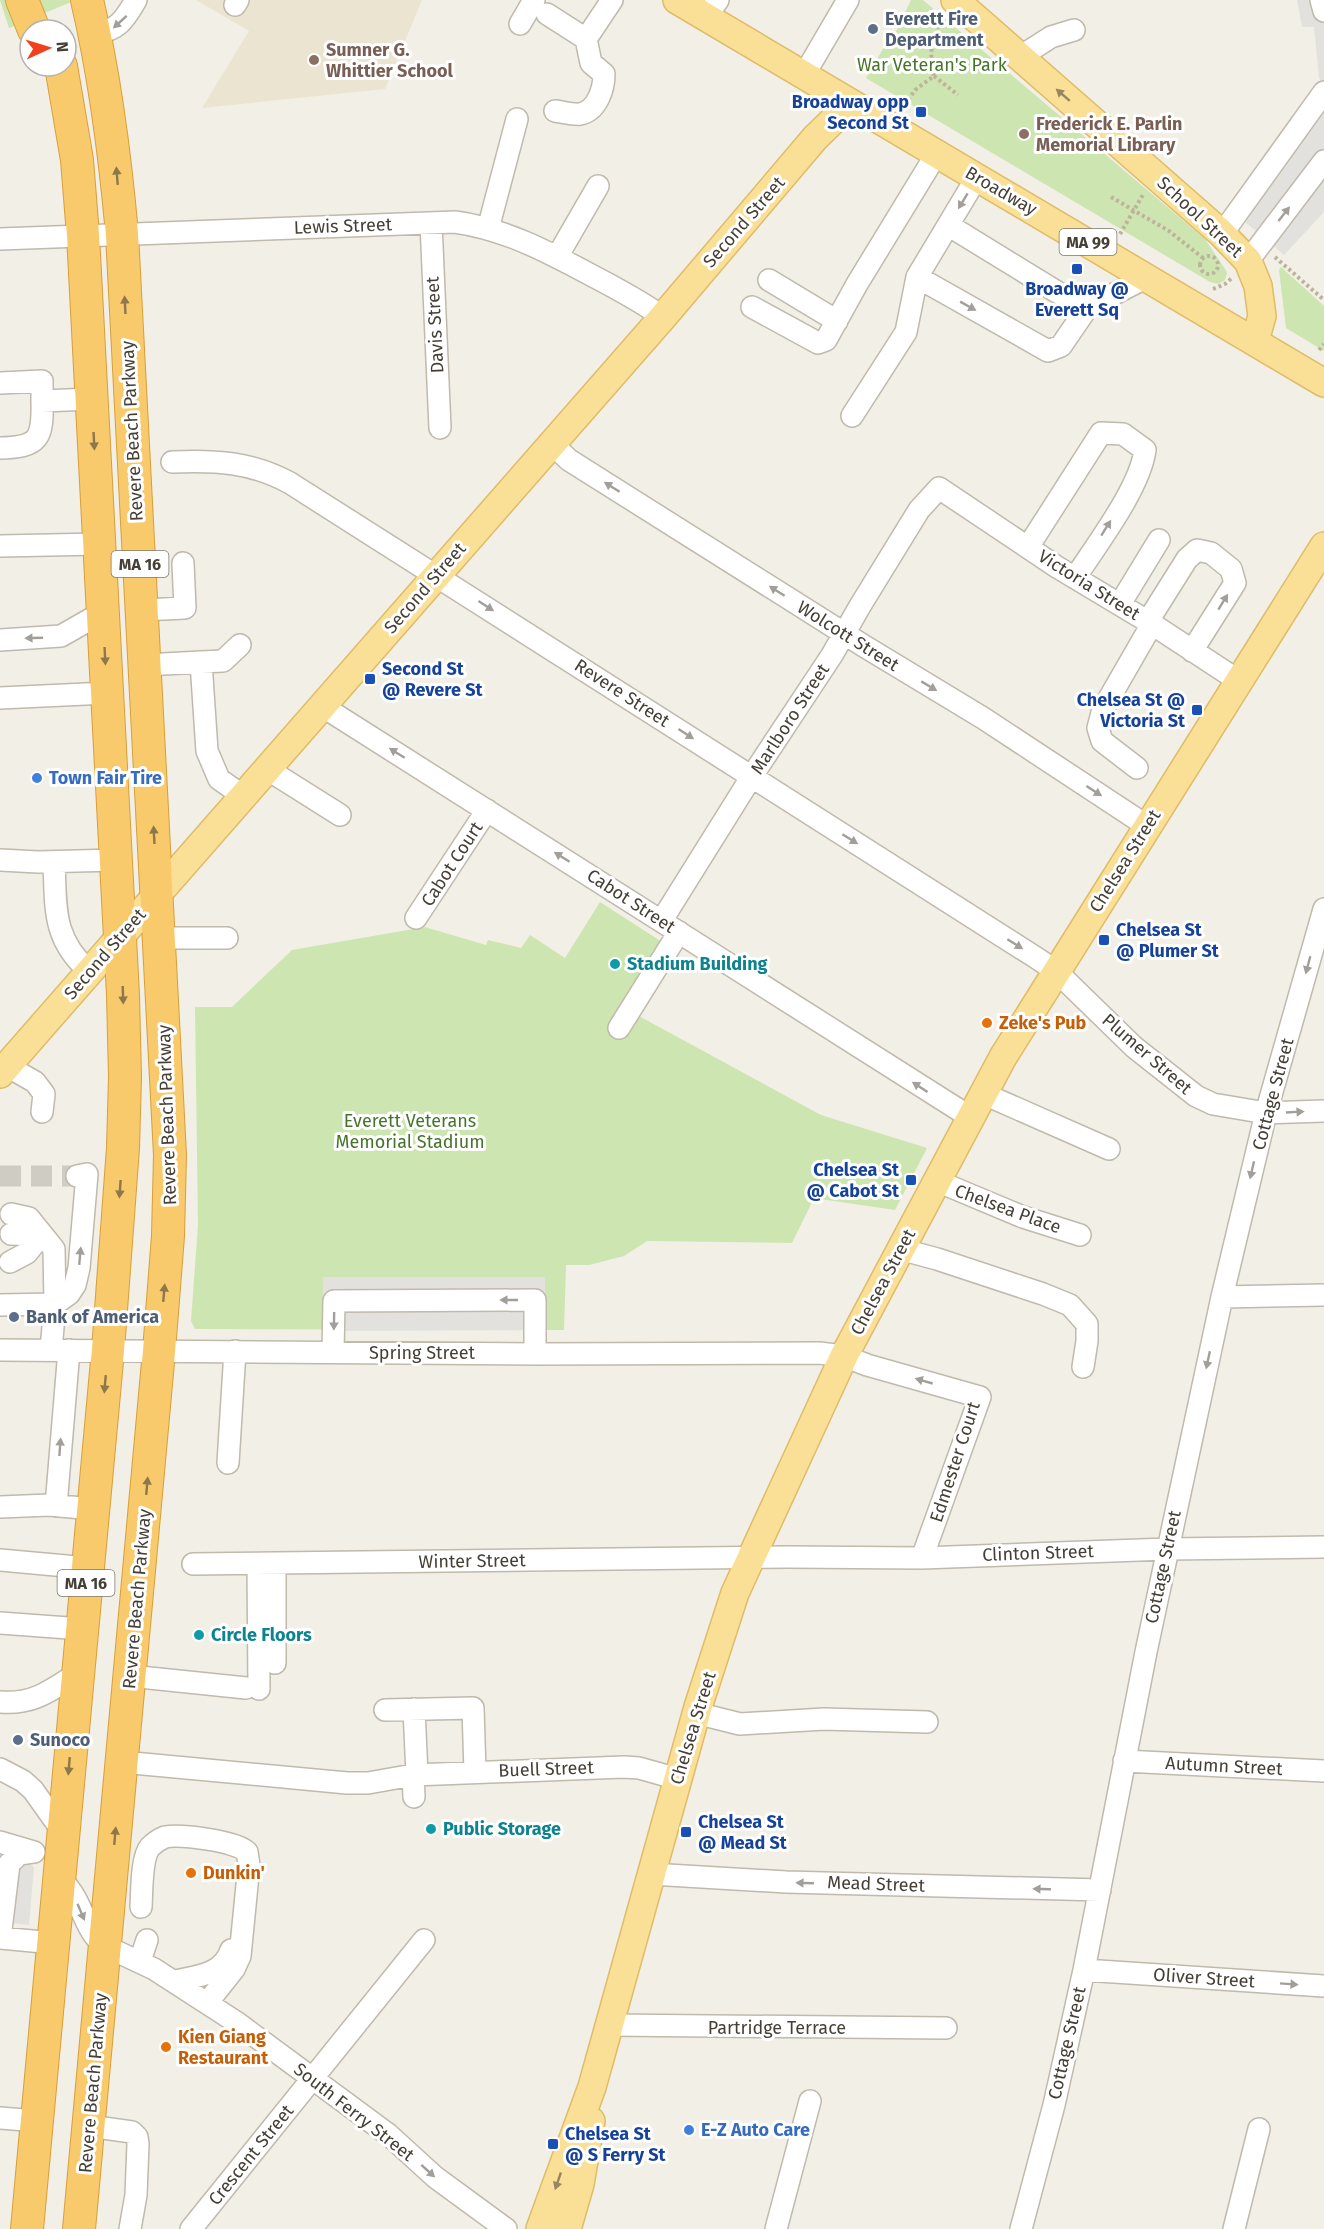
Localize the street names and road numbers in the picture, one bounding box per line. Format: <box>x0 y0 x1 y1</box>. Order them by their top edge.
street label: Broadway <box>961 162 1041 220</box>
street label: Second Street <box>699 172 790 272</box>
street label: School Street <box>1153 172 1248 263</box>
street label: Lewis Street <box>293 213 393 239</box>
road number: MA 99 <box>1060 229 1116 255</box>
street label: Davis Street <box>421 276 449 374</box>
street label: Revere Beach Parkway <box>116 340 148 522</box>
street label: Second Street <box>380 538 471 638</box>
street label: Victoria Street <box>1034 545 1144 625</box>
road number: MA 16 <box>112 551 168 577</box>
street label: Wolcott Street <box>793 596 903 676</box>
street label: Revere Street <box>570 654 674 732</box>
street label: Marlboro Street <box>746 659 834 779</box>
street label: Chelsea Street <box>1085 805 1166 916</box>
street label: Cabot Court <box>417 817 488 910</box>
street label: Cabot Street <box>583 864 680 938</box>
street label: Second Street <box>60 904 151 1004</box>
street label: Plumer Street <box>1098 1009 1197 1099</box>
street label: Revere Beach Parkway <box>153 1024 181 1206</box>
street label: Cottage Street <box>1247 1035 1299 1152</box>
street label: Chelsea Place <box>952 1180 1064 1238</box>
street label: Chelsea Street <box>846 1225 920 1339</box>
street label: Spring Street <box>369 1342 476 1364</box>
street label: Edmester Court <box>925 1398 985 1525</box>
street label: Revere Beach Parkway <box>118 1508 156 1690</box>
street label: Cottage Street <box>1140 1508 1186 1626</box>
street label: Clinton Street <box>982 1540 1095 1566</box>
street label: Winter Street <box>418 1549 526 1573</box>
road number: MA 16 <box>58 1570 115 1596</box>
street label: Chelsea Street <box>665 1668 721 1787</box>
street label: Autumn Street <box>1165 1752 1284 1780</box>
street label: Buell Street <box>498 1756 595 1782</box>
street label: Mead Street <box>827 1871 926 1897</box>
street label: Oliver Street <box>1152 1963 1256 1993</box>
street label: Cottage Street <box>1043 1984 1091 2102</box>
street label: Revere Beach Parkway <box>74 1992 112 2174</box>
street label: Partridge Terrace <box>708 2017 846 2039</box>
street label: South Ferry Street <box>289 2058 419 2166</box>
street label: Crescent Street <box>204 2100 299 2210</box>

